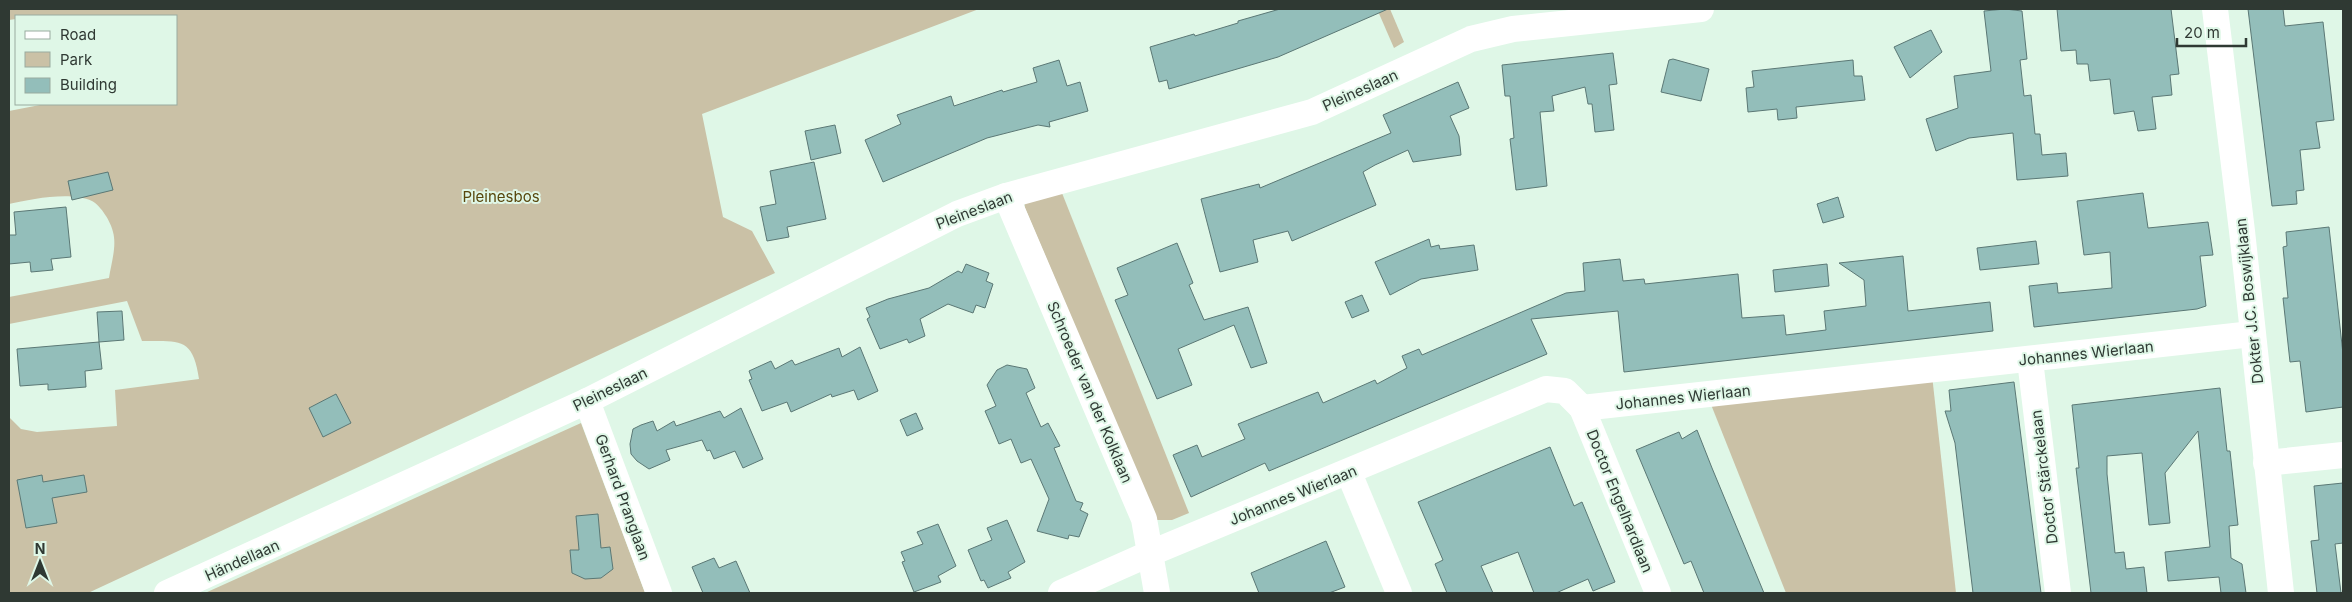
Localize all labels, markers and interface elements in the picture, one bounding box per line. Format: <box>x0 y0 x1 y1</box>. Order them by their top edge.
legend <box>15 15 178 105</box>
scale bar <box>2177 15 2246 47</box>
text: 20 m <box>2184 23 2220 42</box>
text: Road <box>60 25 96 44</box>
text: Park <box>60 50 93 69</box>
street label: Pleineslaan <box>1319 65 1401 115</box>
text: Building <box>60 75 117 94</box>
park label: Pleinesbos <box>462 187 540 206</box>
street label: Pleineslaan <box>933 187 1015 233</box>
street label: Dokter J.C. Boswijklaan <box>2231 217 2267 385</box>
street label: Schroeder van der Kolklaan <box>1043 298 1137 486</box>
street label: Johannes Wierlaan <box>2017 336 2155 370</box>
street label: Pleineslaan <box>570 363 650 415</box>
street label: Johannes Wierlaan <box>1614 380 1752 414</box>
street label: Doctor Stärckelaan <box>2026 409 2062 545</box>
street label: Doctor Engelhardlaan <box>1583 427 1657 575</box>
street label: Gerhard Pranglaan <box>591 431 655 563</box>
street label: Johannes Wierlaan <box>1226 461 1360 529</box>
street label: Händellaan <box>202 535 282 585</box>
north arrow <box>15 537 65 587</box>
text: N <box>35 540 45 557</box>

